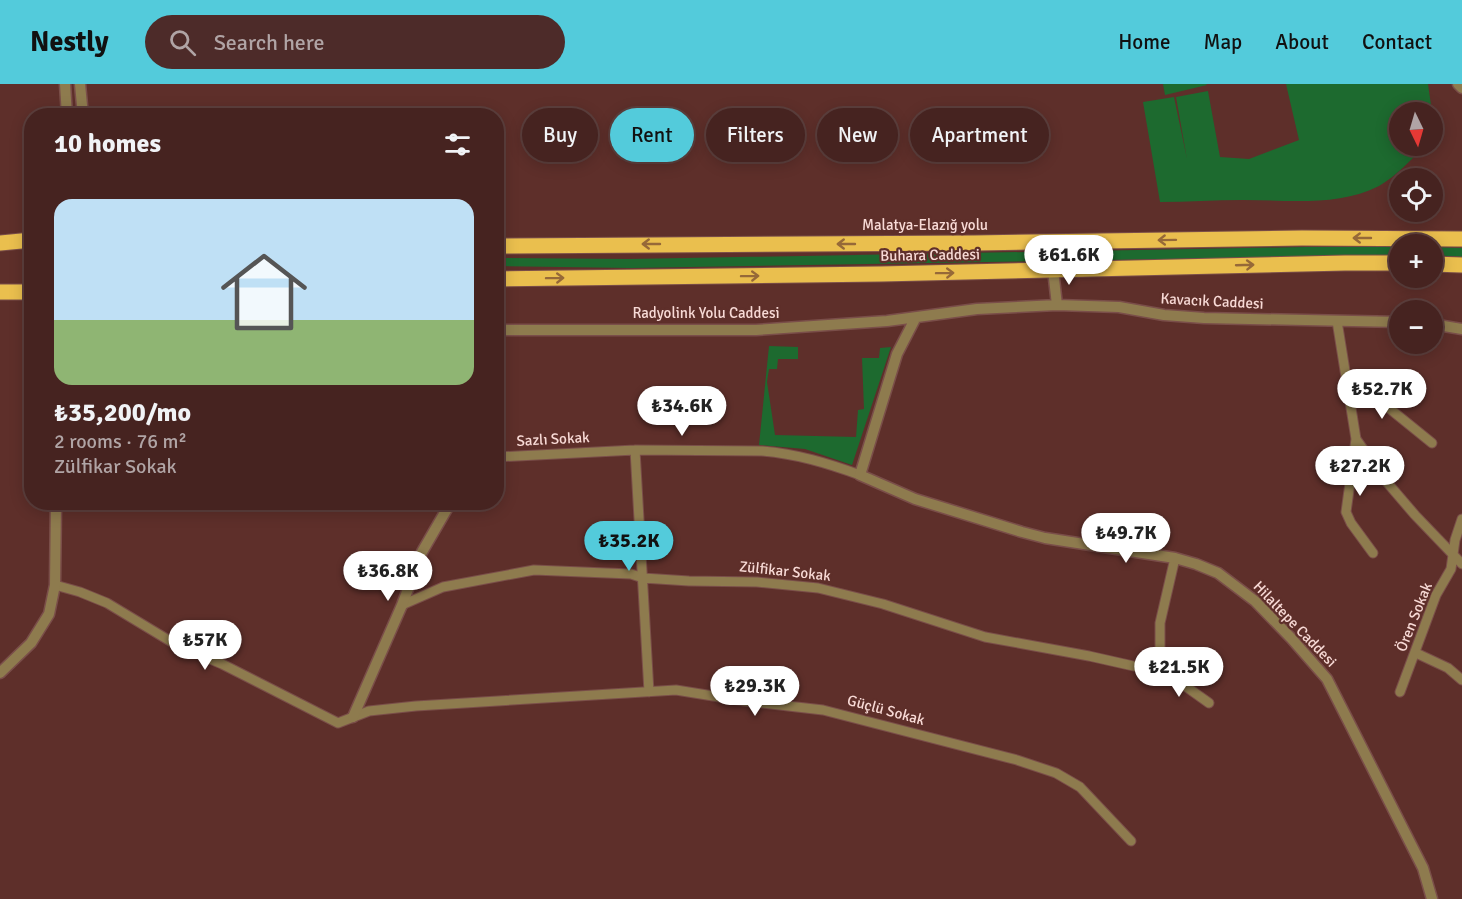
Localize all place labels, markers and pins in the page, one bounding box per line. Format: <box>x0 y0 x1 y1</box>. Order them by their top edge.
pin: ₺61.6K <box>1020 235 1118 286</box>
pin: ₺52.7K <box>1333 369 1431 420</box>
pin: ₺34.6K <box>633 386 731 437</box>
pin: ₺27.2K <box>1311 446 1409 497</box>
pin: ₺49.7K <box>1077 513 1175 564</box>
pin: ₺35.2K <box>580 521 678 572</box>
pin: ₺36.8K <box>339 551 437 602</box>
pin: ₺57K <box>169 620 241 671</box>
pin: ₺21.5K <box>1130 647 1228 698</box>
pin: ₺29.3K <box>706 666 804 717</box>

